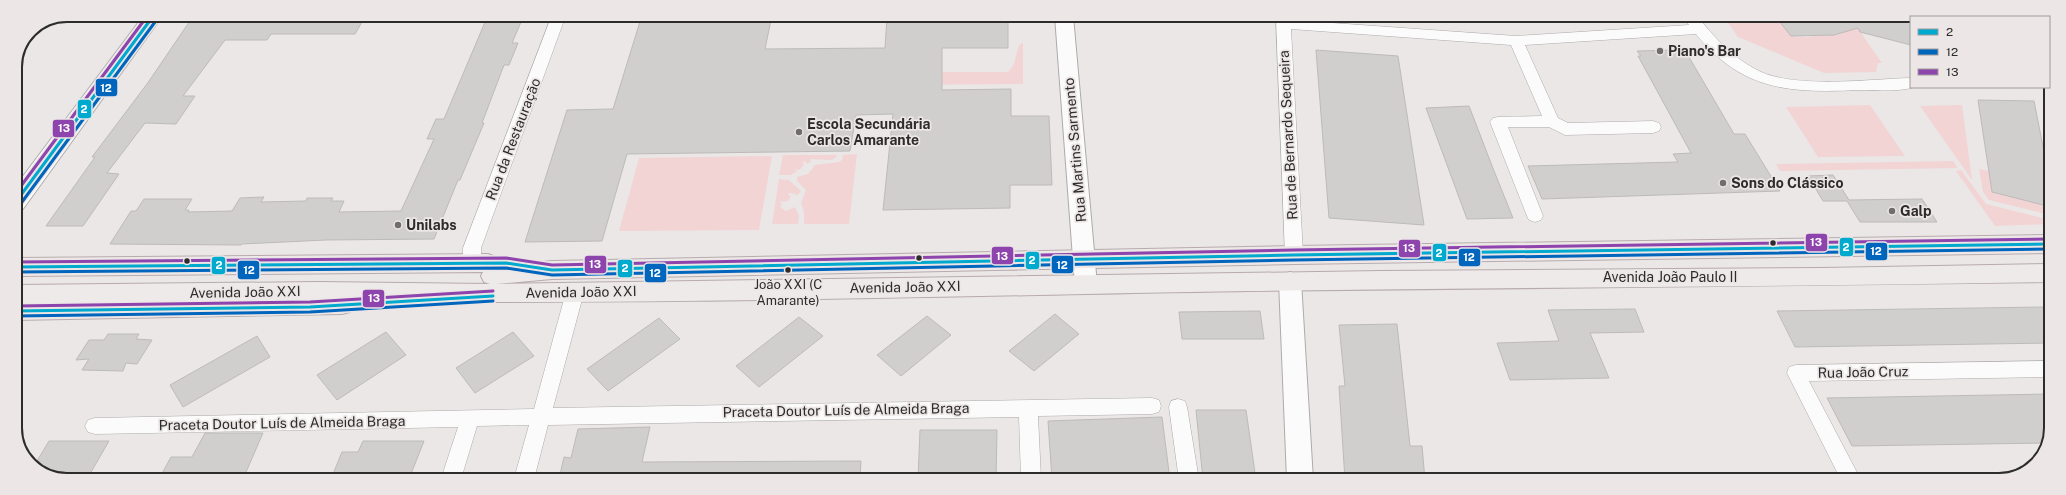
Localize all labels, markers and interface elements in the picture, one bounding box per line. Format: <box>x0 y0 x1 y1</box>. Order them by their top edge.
legend <box>1910 16 2050 88</box>
text: 2 <box>1946 25 1953 39</box>
place label: Piano's Bar <box>1668 43 1741 59</box>
text: 12 <box>1946 45 1958 59</box>
marker: Piano's Bar <box>1655 46 1665 56</box>
street label: Rua de Bernardo Sequeira <box>1276 50 1300 220</box>
text: 13 <box>1946 65 1958 79</box>
street label: Rua da Restauração <box>482 76 544 202</box>
street label: Rua Martins Sarmento <box>1061 77 1089 223</box>
line badge: 12 <box>95 78 118 97</box>
text: 12 <box>100 82 112 94</box>
line badge: 2 <box>77 99 92 119</box>
text: 2 <box>81 103 88 115</box>
place label: Escola Secundária Carlos Amarante <box>807 116 930 148</box>
line badge: 13 <box>52 119 75 138</box>
text: 13 <box>58 122 70 134</box>
marker: Escola Secundária Carlos Amarante <box>794 127 804 137</box>
place label: Sons do Clássico <box>1731 175 1844 191</box>
marker: Sons do Clássico <box>1718 178 1728 188</box>
place label: Galp <box>1900 203 1932 219</box>
marker: Galp <box>1887 206 1897 216</box>
place label: Unilabs <box>406 217 457 233</box>
marker: Unilabs <box>393 220 403 230</box>
line badge: 13 <box>1805 233 1828 252</box>
text: 13 <box>1810 236 1822 248</box>
line badge: 2 <box>1839 237 1854 257</box>
unlabelled marker <box>1768 238 1778 248</box>
line badge: 13 <box>1398 239 1421 258</box>
text: 2 <box>1843 241 1850 253</box>
text: 13 <box>1403 242 1415 254</box>
line badge: 12 <box>1865 242 1888 261</box>
line badge: 2 <box>1432 243 1447 262</box>
text: 12 <box>1870 245 1882 257</box>
line badge: 13 <box>991 246 1014 265</box>
text: 2 <box>1436 247 1443 259</box>
line badge: 12 <box>1458 248 1481 267</box>
text: 13 <box>996 250 1008 262</box>
line badge: 2 <box>1025 251 1040 270</box>
text: 12 <box>1463 251 1475 263</box>
unlabelled marker <box>914 253 924 263</box>
text: 2 <box>1029 254 1036 266</box>
line badge: 13 <box>584 255 607 274</box>
line badge: 12 <box>1051 255 1074 274</box>
unlabelled marker <box>182 256 192 266</box>
line badge: 2 <box>211 256 226 275</box>
text: 13 <box>589 258 601 270</box>
text: 2 <box>216 259 223 271</box>
line badge: 2 <box>617 259 633 278</box>
text: 12 <box>1056 259 1068 271</box>
line badge: 12 <box>237 260 260 280</box>
text: 2 <box>622 262 629 274</box>
line badge: 12 <box>644 263 667 283</box>
text: 12 <box>243 264 255 276</box>
marker: João XXI (C Amarante) <box>783 265 793 275</box>
text: 12 <box>649 267 661 279</box>
street label: Avenida João Paulo II <box>1603 269 1738 285</box>
place label: João XXI (C Amarante) <box>754 277 822 308</box>
street label: Avenida João XXI <box>849 278 961 296</box>
street label: Avenida João XXI <box>189 283 301 301</box>
street label: Avenida João XXI <box>525 283 637 301</box>
line badge: 13 <box>362 289 385 308</box>
text: 13 <box>368 292 380 304</box>
street label: Rua João Cruz <box>1817 363 1909 381</box>
street label: Praceta Doutor Luís de Almeida Braga <box>723 400 969 420</box>
street label: Praceta Doutor Luís de Almeida Braga <box>159 413 405 433</box>

